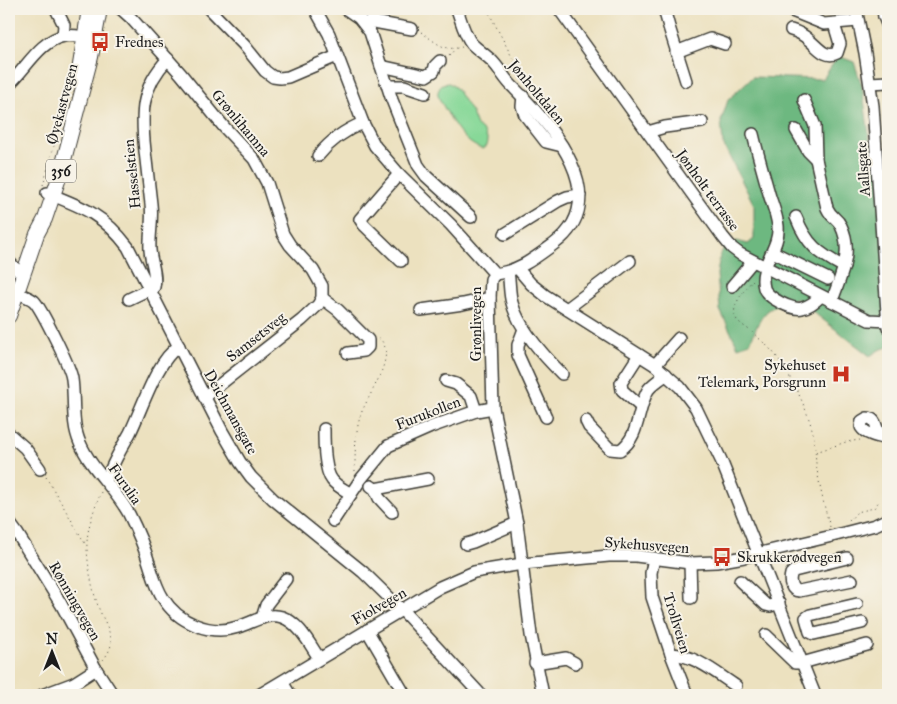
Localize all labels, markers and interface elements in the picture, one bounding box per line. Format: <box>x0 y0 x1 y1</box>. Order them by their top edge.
bus stop icon: Frednes <box>89 31 111 53</box>
place label: Frednes <box>115 33 164 51</box>
street label: Jønholtdalen <box>503 54 569 129</box>
street label: Øyekastvegen <box>43 61 81 147</box>
street label: Grønlihamna <box>208 86 275 161</box>
street label: Hasselstien <box>119 138 145 210</box>
street label: Aallsgate <box>852 141 874 198</box>
street label: Jønholt terrasse <box>670 144 744 235</box>
road number: 356 <box>46 160 76 182</box>
street label: Grønlivegen <box>467 287 485 361</box>
street label: Samsetsveg <box>223 308 290 366</box>
place label: Sykehuset Telemark, Porsgrunn <box>698 356 827 391</box>
hospital icon: Sykehuset Telemark, Porsgrunn <box>830 363 852 385</box>
street label: Deichmansgate <box>200 366 262 458</box>
street label: Furukollen <box>393 392 463 434</box>
street label: Furulia <box>104 460 146 508</box>
street label: Sykehusvegen <box>604 533 690 557</box>
bus stop icon: Skrukkerødvegen <box>711 546 733 568</box>
place label: Skrukkerødvegen <box>737 548 842 566</box>
street label: Rønningvegen <box>45 558 105 644</box>
street label: Fiolvegen <box>349 583 409 629</box>
street label: Trollveien <box>659 590 695 656</box>
north arrow <box>28 626 78 676</box>
text: N <box>46 631 58 648</box>

